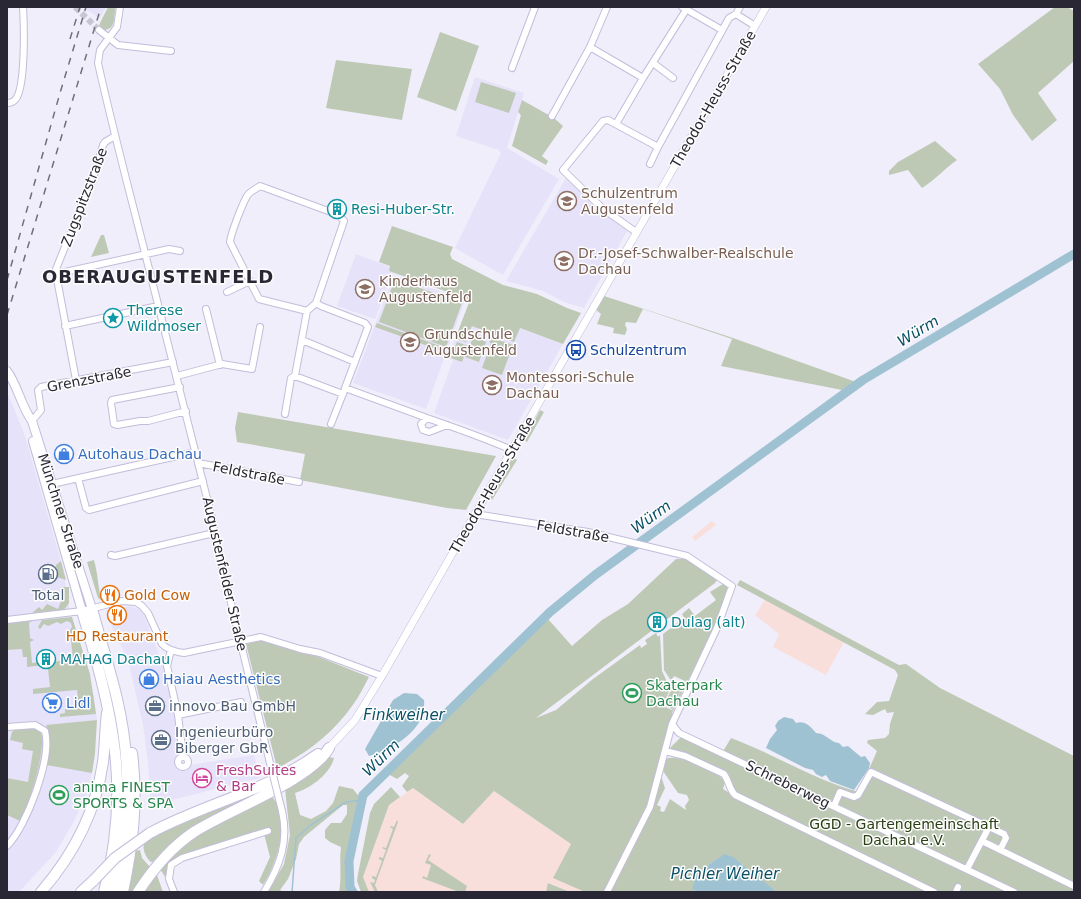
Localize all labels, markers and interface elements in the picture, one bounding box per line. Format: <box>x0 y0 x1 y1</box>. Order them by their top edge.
street label: Theodor-Heuss-Straße <box>667 28 759 171</box>
street label: Zugspitzstraße <box>58 145 110 249</box>
place label: Schulzentrum Augustenfeld <box>581 185 678 217</box>
school or university icon: Schulzentrum Augustenfeld <box>556 190 578 212</box>
building icon: Resi-Huber-Str. <box>326 198 348 220</box>
place label: Resi-Huber-Str. <box>351 201 455 217</box>
place label: Dr.-Josef-Schwalber-Realschule Dachau <box>578 245 794 277</box>
school or university icon: Dr.-Josef-Schwalber-Realschule Dachau <box>553 250 575 272</box>
district label: OBERAUGUSTENFELD <box>42 266 274 287</box>
place label: Kinderhaus Augustenfeld <box>379 273 472 305</box>
school or university icon: Kinderhaus Augustenfeld <box>354 278 376 300</box>
place label: Therese Wildmoser <box>126 302 201 334</box>
place icon: Therese Wildmoser <box>102 307 124 329</box>
water label: Würm <box>894 312 942 350</box>
place label: Grundschule Augustenfeld <box>424 326 517 358</box>
school or university icon: Grundschule Augustenfeld <box>399 331 421 353</box>
bus stop icon: Schulzentrum <box>565 339 587 361</box>
place label: Schulzentrum <box>590 342 687 358</box>
street label: Grenzstraße <box>45 363 133 395</box>
place label: Montessori-Schule Dachau <box>506 369 634 401</box>
school or university icon: Montessori-Schule Dachau <box>481 374 503 396</box>
street label: Theodor-Heuss-Straße <box>446 414 538 557</box>
shop icon: Autohaus Dachau <box>53 443 75 465</box>
place label: Autohaus Dachau <box>78 446 202 462</box>
street label: Münchner Straße <box>35 451 87 571</box>
street label: Feldstraße <box>212 458 286 488</box>
street label: Augustenfelder Straße <box>199 495 251 653</box>
water label: Würm <box>627 496 675 538</box>
street label: Feldstraße <box>536 517 610 545</box>
fuel station icon: Total <box>37 563 59 585</box>
restaurant icon: Gold Cow <box>99 584 121 606</box>
place label: Total <box>31 587 64 603</box>
place label: Gold Cow <box>124 587 190 603</box>
restaurant icon: HD Restaurant <box>106 604 128 626</box>
building icon: Dulag (alt) <box>646 611 668 633</box>
place label: Dulag (alt) <box>671 614 745 630</box>
place label: HD Restaurant <box>66 628 169 644</box>
building icon: MAHAG Dachau <box>35 648 57 670</box>
place label: MAHAG Dachau <box>60 651 170 667</box>
shop icon: Haiau Aesthetics <box>138 668 160 690</box>
place label: Haiau Aesthetics <box>163 671 280 687</box>
place label: Skaterpark Dachau <box>646 677 723 709</box>
sports icon: Skaterpark Dachau <box>621 682 643 704</box>
supermarket icon: Lidl <box>41 692 63 714</box>
place label: Lidl <box>66 695 90 711</box>
office icon: innovo Bau GmbH <box>144 695 166 717</box>
place label: innovo Bau GmbH <box>169 698 296 714</box>
water label: Finkweiher <box>363 706 446 724</box>
place label: Ingenieurbüro Biberger GbR <box>175 724 273 756</box>
office icon: Ingenieurbüro Biberger GbR <box>150 729 172 751</box>
water label: Würm <box>359 736 403 780</box>
street label: Schreberweg <box>743 757 833 811</box>
place label: FreshSuites & Bar <box>216 762 296 794</box>
hotel icon: FreshSuites & Bar <box>191 767 213 789</box>
place label: anima FINEST SPORTS & SPA <box>73 779 174 811</box>
sports icon: anima FINEST SPORTS & SPA <box>48 784 70 806</box>
park label: GGD - Gartengemeinschaft Dachau e.V. <box>809 816 999 848</box>
water label: Pichler Weiher <box>671 865 780 883</box>

